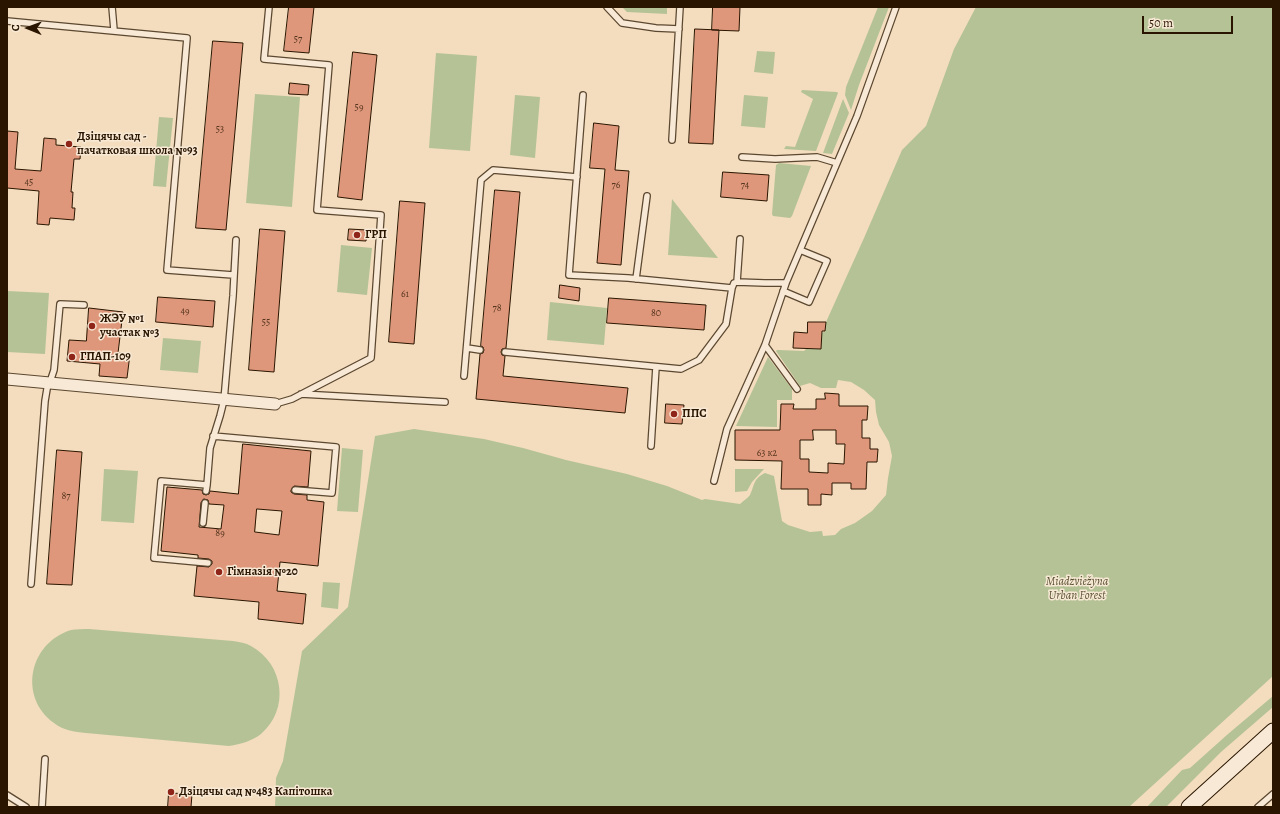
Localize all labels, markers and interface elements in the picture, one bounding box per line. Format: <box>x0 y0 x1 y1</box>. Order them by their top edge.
north arrow <box>8 8 48 48</box>
scale bar <box>1144 8 1235 34</box>
text: 50 m <box>1149 15 1173 31</box>
text: С <box>8 24 23 31</box>
house number: 57 <box>294 34 302 46</box>
house number: 59 <box>355 102 363 114</box>
house number: 53 <box>216 124 224 136</box>
place label: Дзіцячы сад - пачатковая школа №93 <box>77 130 198 158</box>
marker: Дзіцячы сад - пачатковая школа №93 <box>64 139 74 149</box>
house number: 45 <box>25 177 33 189</box>
house number: 76 <box>612 180 620 192</box>
house number: 74 <box>741 180 749 192</box>
place label: ГРП <box>365 228 387 242</box>
marker: ГРП <box>352 230 362 240</box>
house number: 61 <box>401 289 409 301</box>
house number: 78 <box>492 303 502 315</box>
house number: 49 <box>180 306 190 318</box>
house number: 80 <box>651 308 661 320</box>
place label: ЖЭУ №1 участак №3 <box>100 312 159 340</box>
house number: 55 <box>262 317 270 329</box>
marker: ЖЭУ №1 участак №3 <box>87 321 97 331</box>
place label: ГПАП-109 <box>80 350 131 364</box>
marker: ГПАП-109 <box>67 352 77 362</box>
place label: ППС <box>682 407 707 421</box>
marker: ППС <box>669 409 679 419</box>
house number: 63 к2 <box>757 448 777 460</box>
house number: 87 <box>61 491 71 503</box>
house number: 89 <box>215 528 225 540</box>
place label: Гімназія №20 <box>227 565 298 579</box>
marker: Гімназія №20 <box>214 567 224 577</box>
park label: Miadzviežyna Urban Forest <box>1046 575 1108 603</box>
place label: Дзіцячы сад №483 Капітошка <box>179 785 332 799</box>
marker: Дзіцячы сад №483 Капітошка <box>166 787 176 797</box>

